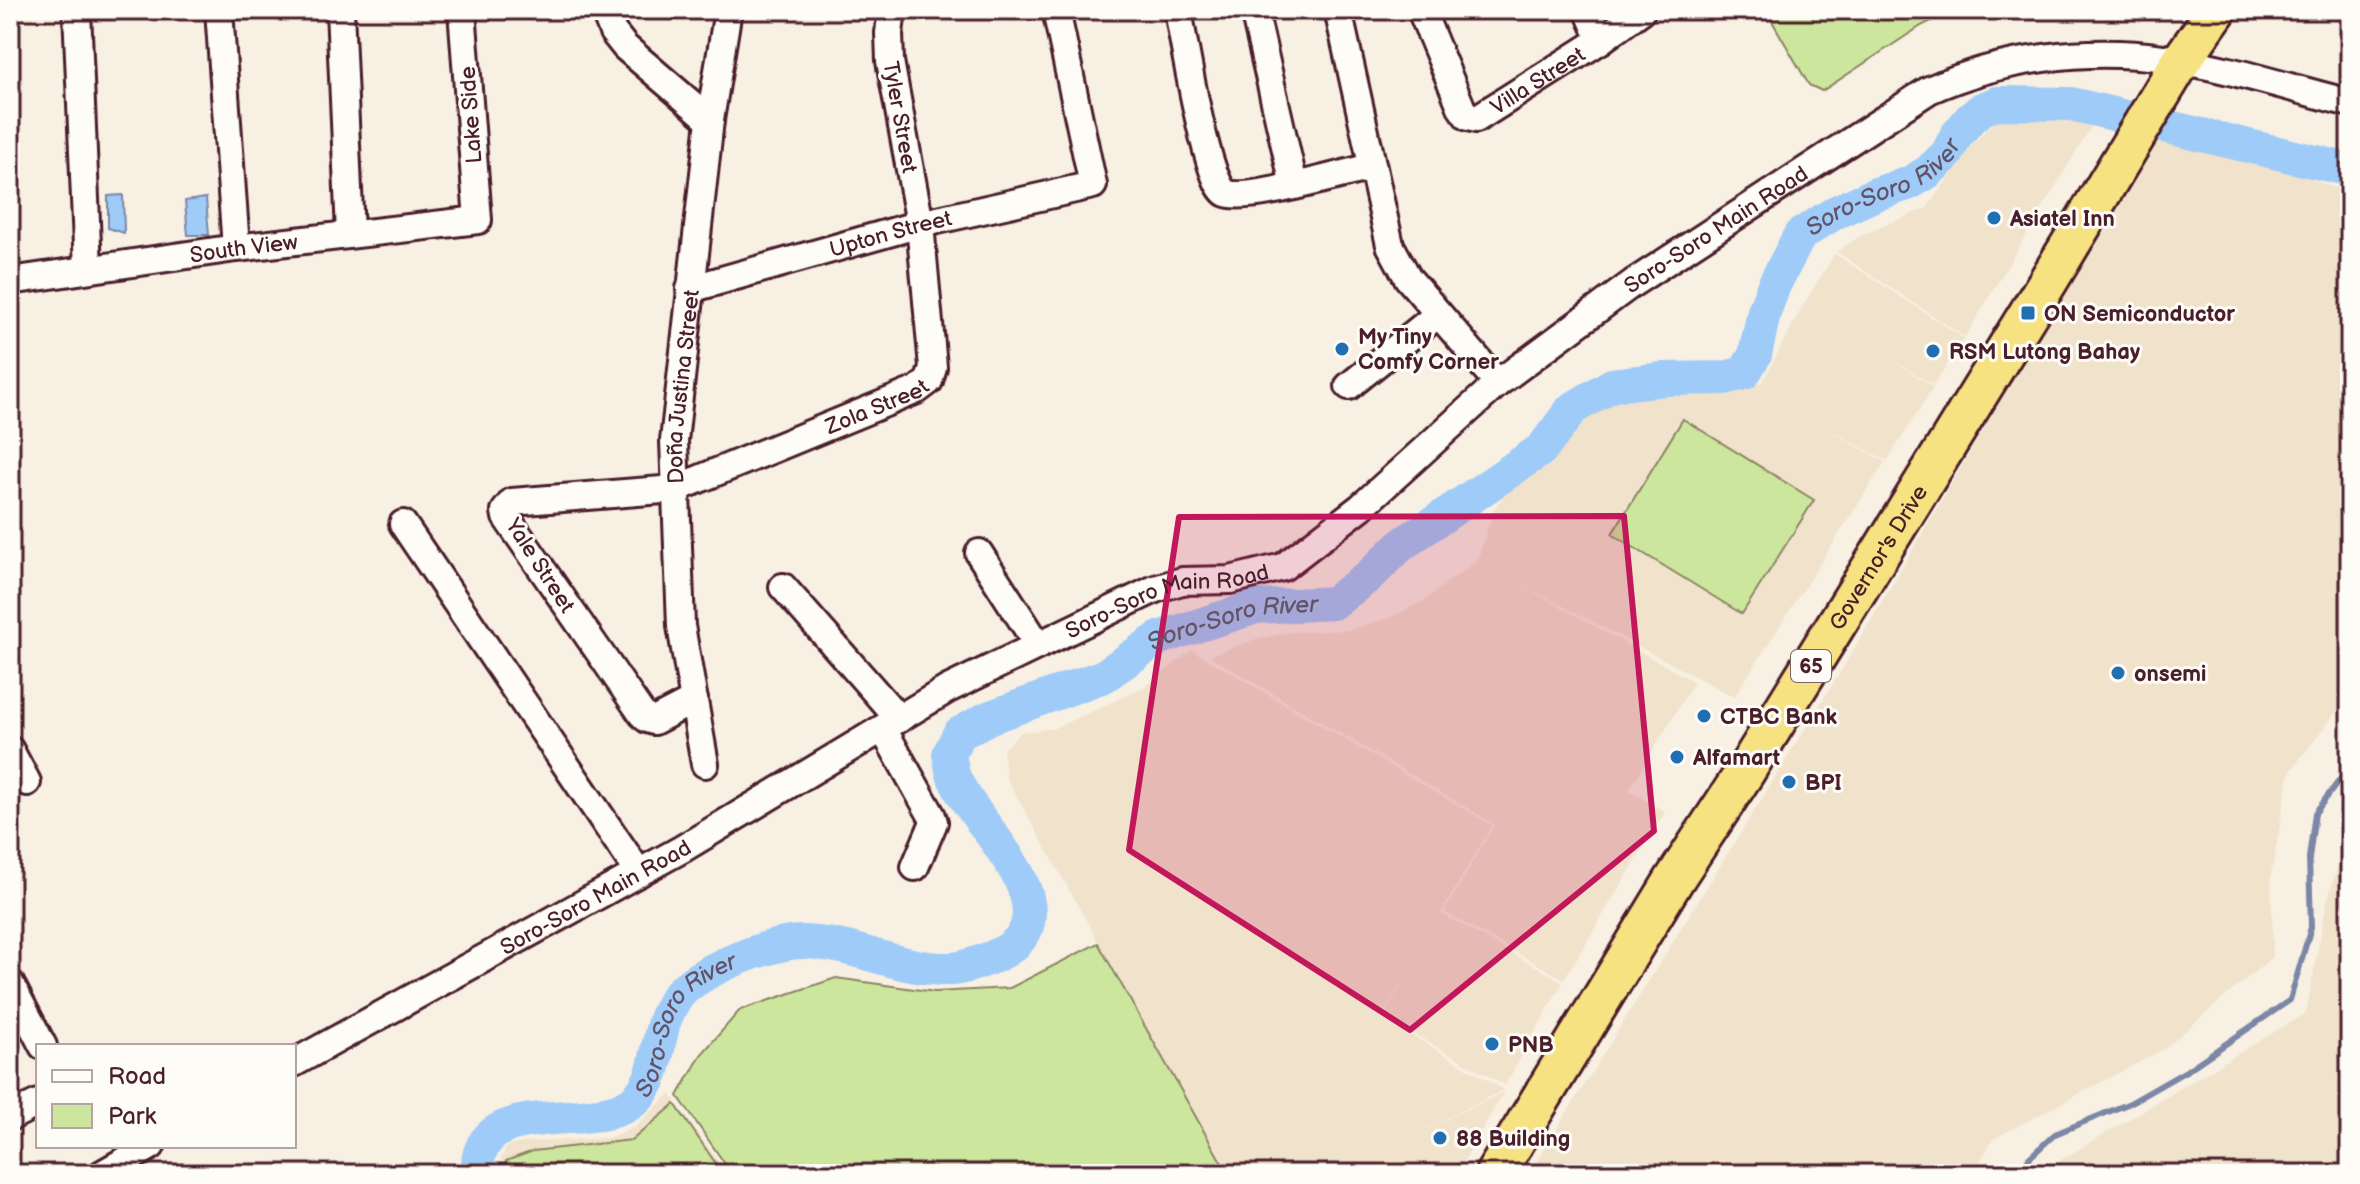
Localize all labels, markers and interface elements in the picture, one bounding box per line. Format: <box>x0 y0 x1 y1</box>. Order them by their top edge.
street label: Villa Street <box>1486 41 1591 121</box>
street label: Tyler Street <box>876 59 923 175</box>
street label: Lake Side <box>455 65 488 164</box>
water label: Soro-Soro River <box>1800 132 1968 243</box>
street label: Soro-Soro Main Road <box>1619 161 1813 300</box>
street label: Upton Street <box>826 205 955 264</box>
place label: Asiatel Inn <box>2009 206 2115 233</box>
marker: Asiatel Inn <box>1985 209 2003 227</box>
street label: South View <box>188 229 299 270</box>
street label: Doña Justina Street <box>662 288 706 484</box>
place label: ON Semiconductor <box>2044 301 2235 328</box>
marker: ON Semiconductor <box>2019 304 2037 322</box>
place label: My Tiny Comfy Corner <box>1358 324 1499 376</box>
place label: RSM Lutong Bahay <box>1949 339 2140 366</box>
marker: My Tiny Comfy Corner <box>1333 340 1351 358</box>
marker: RSM Lutong Bahay <box>1924 342 1942 360</box>
street label: Zola Street <box>821 374 935 441</box>
street label: Governor's Drive <box>1824 480 1934 636</box>
street label: Yale Street <box>499 513 580 618</box>
street label: Soro-Soro Main Road <box>1061 559 1272 645</box>
water label: Soro-Soro River <box>1141 590 1321 657</box>
road number: 65 <box>1791 650 1831 682</box>
place label: onsemi <box>2134 661 2206 688</box>
marker: onsemi <box>2109 664 2127 682</box>
place label: CTBC Bank <box>1720 704 1838 731</box>
marker: CTBC Bank <box>1695 707 1713 725</box>
place label: Alfamart <box>1692 745 1781 772</box>
marker: Alfamart <box>1668 748 1686 766</box>
place label: BPI <box>1805 770 1842 797</box>
marker: BPI <box>1780 773 1798 791</box>
street label: Soro-Soro Main Road <box>496 835 696 962</box>
water label: Soro-Soro River <box>629 946 743 1103</box>
place label: PNB <box>1508 1032 1554 1059</box>
marker: PNB <box>1483 1035 1501 1053</box>
legend <box>36 1044 296 1148</box>
text: Road <box>108 1062 166 1091</box>
text: Park <box>108 1102 156 1131</box>
place label: 88 Building <box>1456 1126 1570 1153</box>
marker: 88 Building <box>1431 1129 1449 1147</box>

